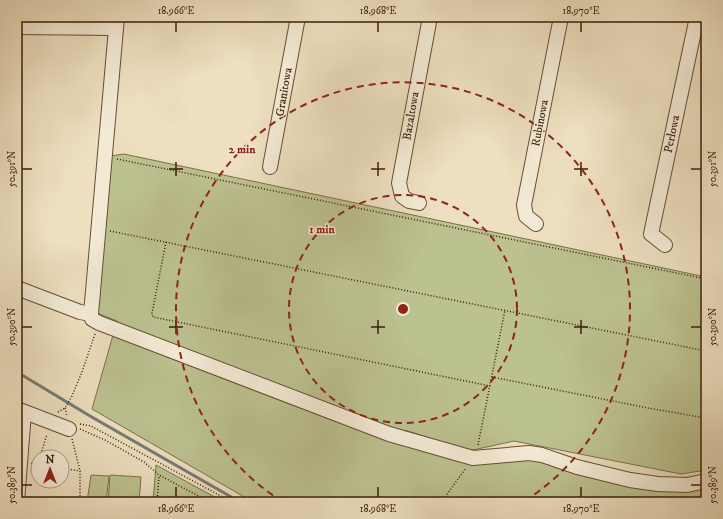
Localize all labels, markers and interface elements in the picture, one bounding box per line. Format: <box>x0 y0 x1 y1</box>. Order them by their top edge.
text: 18.966°E <box>158 5 194 17</box>
text: 18.968°E <box>360 5 396 17</box>
text: 18.970°E <box>563 5 599 17</box>
street label: Granitowa <box>272 65 296 118</box>
street label: Bazaltowa <box>399 90 423 141</box>
street label: Rubinowa <box>528 97 552 148</box>
street label: Perłowa <box>661 113 684 154</box>
text: 2 min <box>229 142 256 157</box>
text: 50.391°N <box>6 151 18 187</box>
text: 50.391°N <box>707 151 719 187</box>
text: 1 min <box>309 222 335 237</box>
centre of rings <box>396 302 410 316</box>
text: 50.390°N <box>6 308 18 346</box>
text: 50.390°N <box>707 308 719 346</box>
north arrow <box>30 449 70 489</box>
text: N <box>45 453 55 467</box>
text: 50.389°N <box>6 466 18 504</box>
text: 50.389°N <box>707 466 719 504</box>
text: 18.966°E <box>158 503 194 515</box>
text: 18.968°E <box>360 503 396 515</box>
text: 18.970°E <box>563 503 599 515</box>

